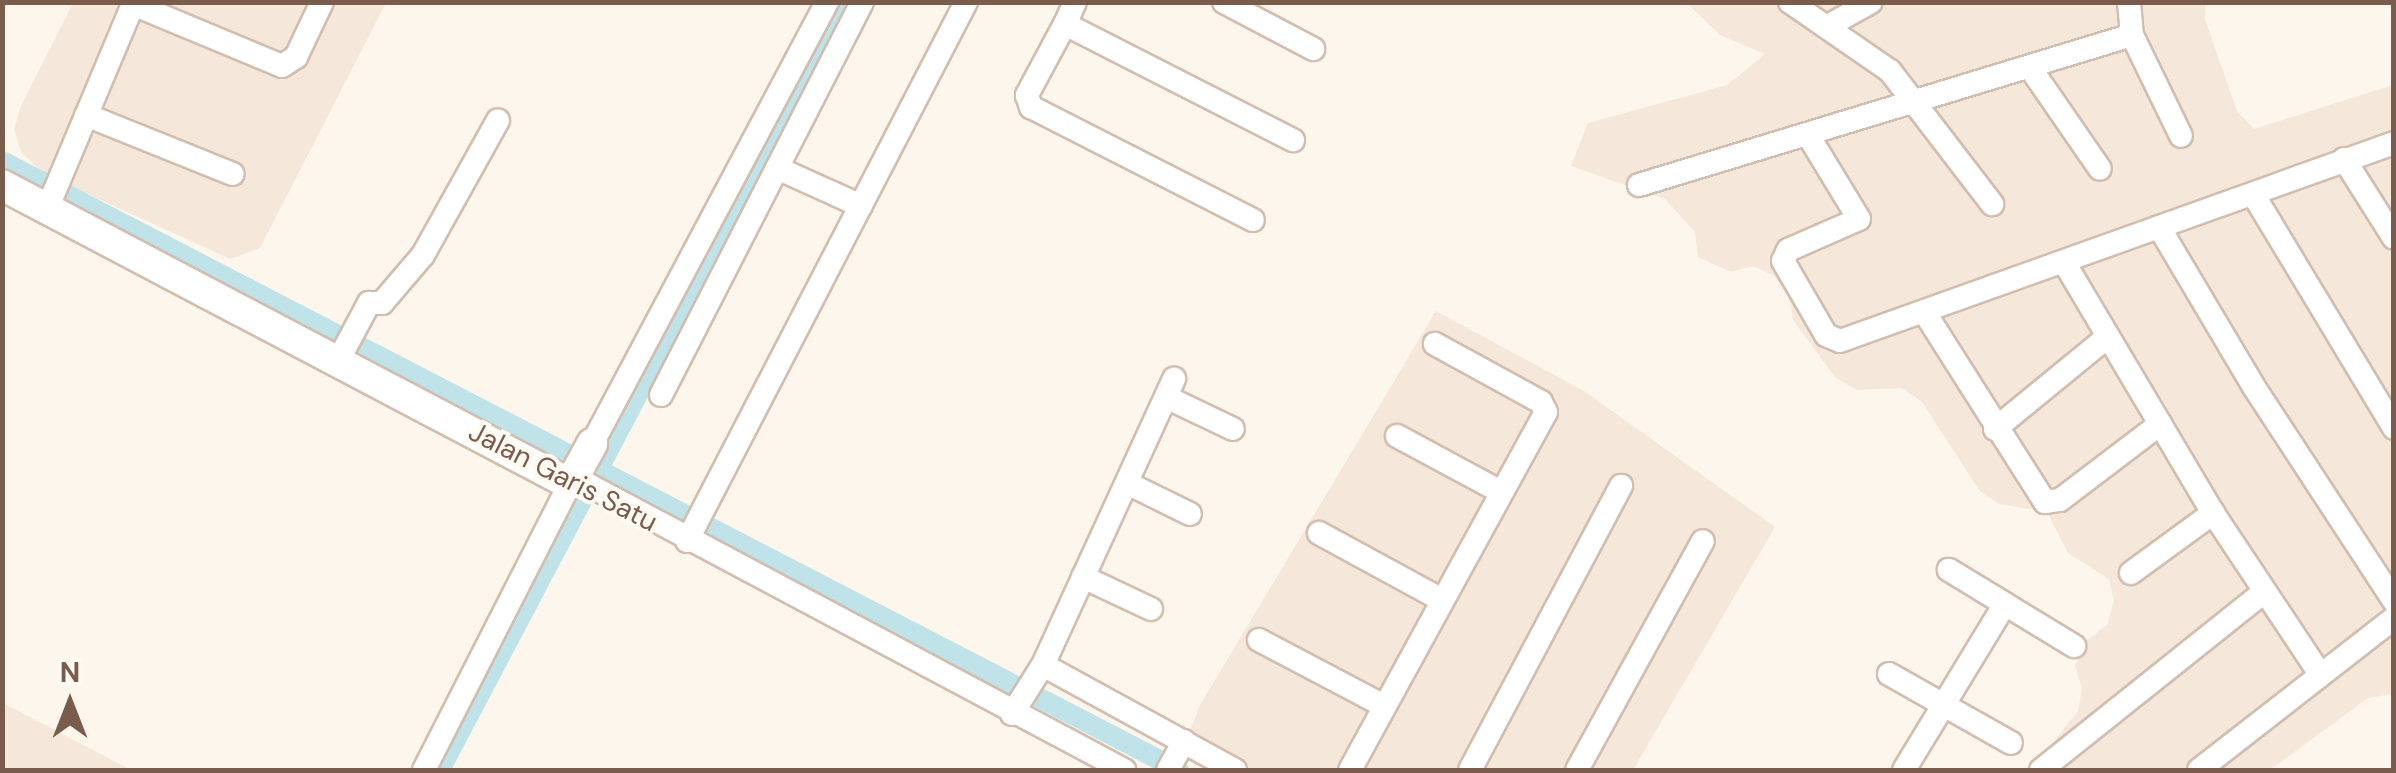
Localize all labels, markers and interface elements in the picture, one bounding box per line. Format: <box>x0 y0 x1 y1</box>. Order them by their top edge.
street label: Jalan Garis Satu <box>463 415 663 539</box>
north arrow <box>20 653 120 753</box>
text: N <box>60 654 80 691</box>

